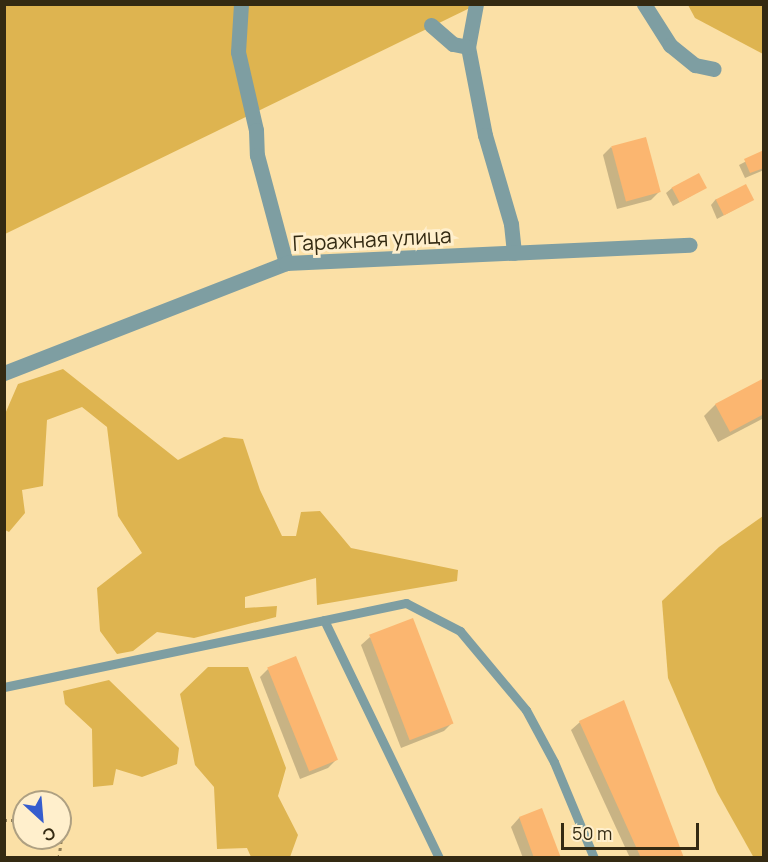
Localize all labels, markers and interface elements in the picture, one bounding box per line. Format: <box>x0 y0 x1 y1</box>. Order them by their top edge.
street label: Гаражная улица <box>292 222 452 256</box>
north arrow <box>12 790 72 850</box>
scale bar <box>564 811 702 849</box>
text: 50 m <box>572 821 612 845</box>
text: С <box>39 822 59 847</box>

